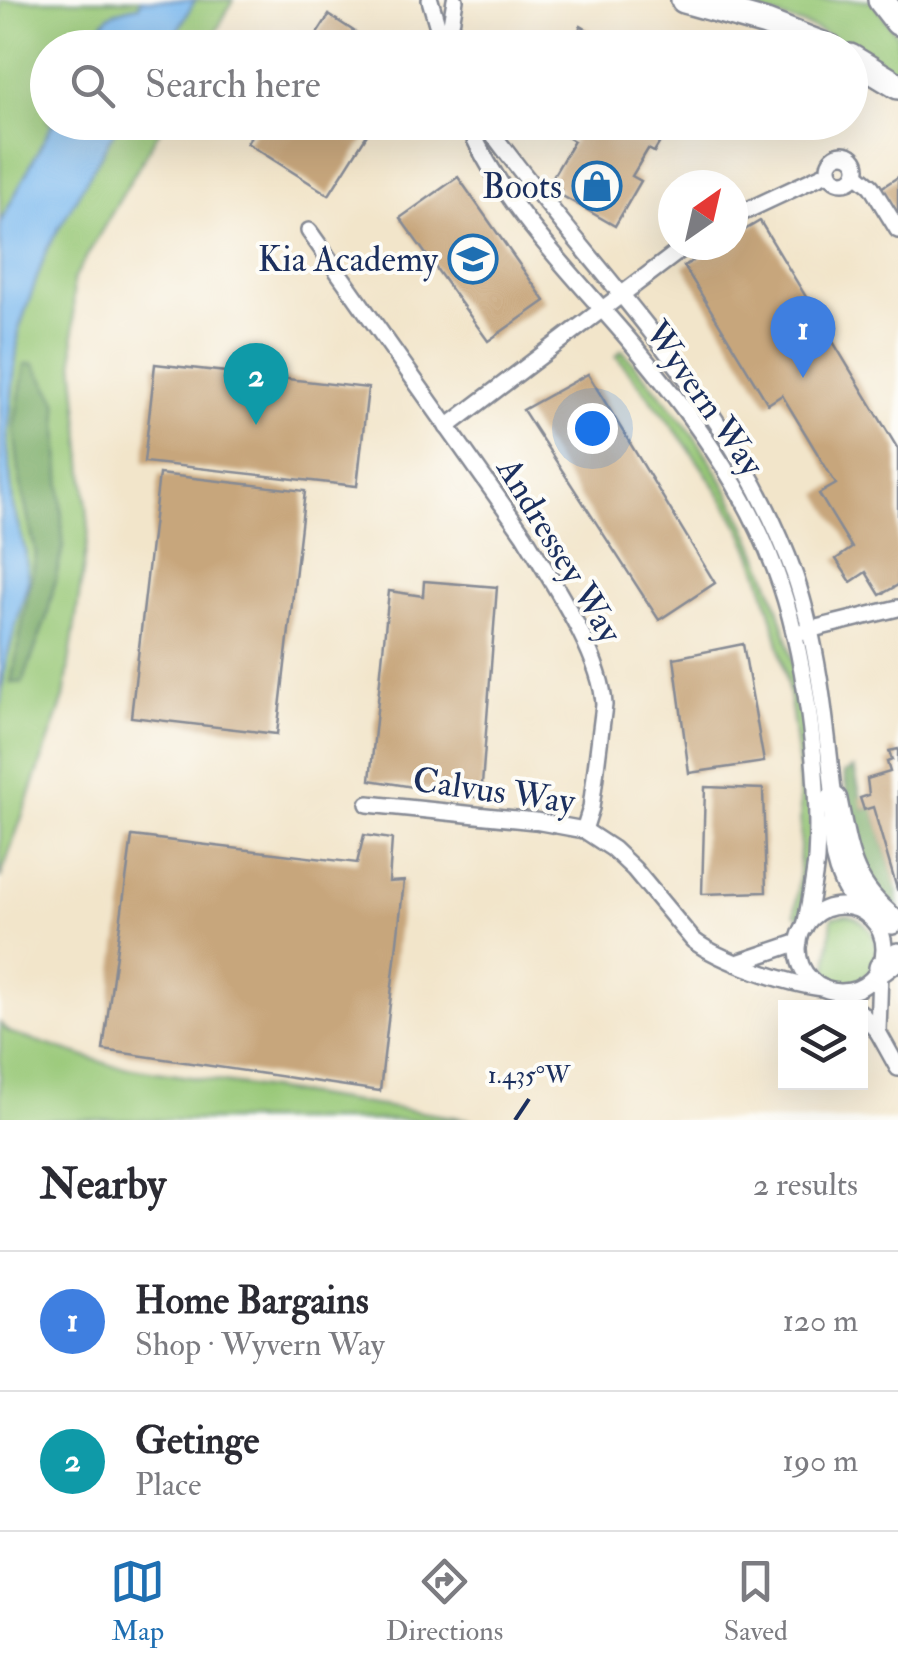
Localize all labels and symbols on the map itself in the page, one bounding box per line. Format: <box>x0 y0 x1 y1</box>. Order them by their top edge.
shop icon: Boots <box>571 160 623 212</box>
place label: Boots <box>482 165 562 209</box>
north arrow <box>658 170 748 260</box>
school or university icon: Kia Academy <box>447 233 499 285</box>
place label: Kia Academy <box>258 238 439 282</box>
pin: 1 <box>770 296 836 378</box>
street label: Wyvern Way <box>634 312 774 485</box>
pin: 2 <box>224 342 288 425</box>
your location <box>567 403 618 454</box>
street label: Andressey Way <box>486 449 632 652</box>
street label: Calvus Way <box>410 758 578 824</box>
text: 1.435°W <box>488 1060 572 1091</box>

